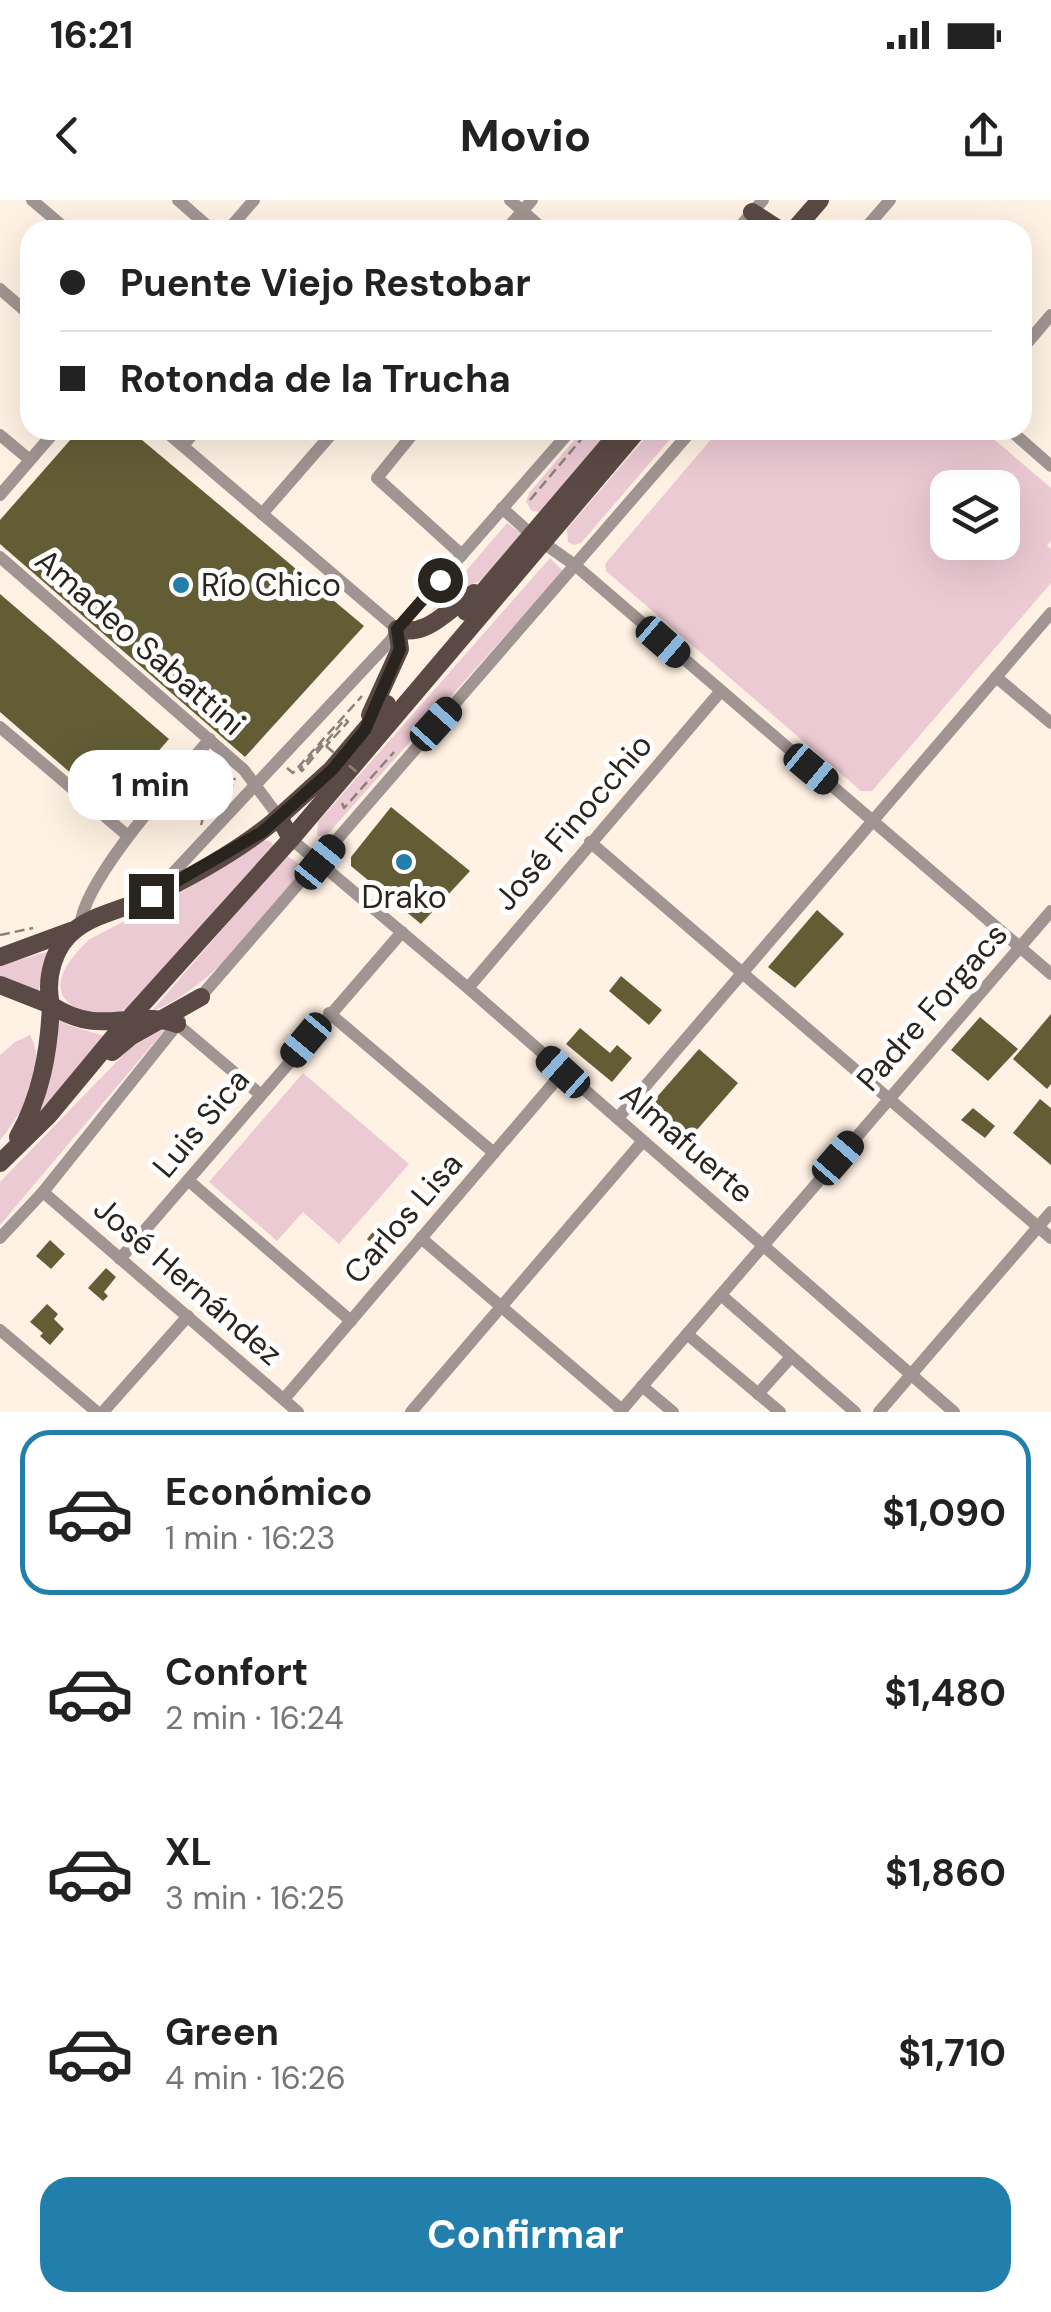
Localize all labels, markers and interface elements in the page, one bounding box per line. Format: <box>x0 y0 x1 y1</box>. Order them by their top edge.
text: 16:21 <box>50 10 133 60</box>
text: Movio <box>460 106 591 165</box>
icon: back <box>40 108 95 163</box>
icon: share <box>956 108 1011 163</box>
text: Puente Viejo Restobar <box>120 258 531 308</box>
text: Rotonda de la Trucha <box>120 354 511 404</box>
map controls <box>930 470 1020 560</box>
button: layers <box>930 470 1020 560</box>
street label: Amadeo Sabattini <box>26 539 254 745</box>
route start <box>418 558 463 603</box>
place label: Río Chico <box>201 564 341 606</box>
marker: Río Chico <box>170 574 192 596</box>
car <box>631 611 695 673</box>
car <box>405 692 467 756</box>
street label: José Finocchio <box>484 725 662 919</box>
car <box>778 738 844 800</box>
callout: 1 min <box>68 751 234 821</box>
text: 1 min <box>112 764 189 806</box>
car <box>289 829 351 895</box>
marker: Drako <box>393 851 415 873</box>
route end <box>129 874 174 919</box>
place label: Drako <box>361 876 447 918</box>
street label: Padre Forgacs <box>847 914 1017 1100</box>
car <box>275 1007 337 1073</box>
car <box>531 1041 595 1103</box>
street label: Luis Sica <box>143 1060 259 1186</box>
street label: Almafuerte <box>611 1073 763 1213</box>
car <box>807 1126 869 1190</box>
street label: Carlos Lisa <box>334 1144 472 1292</box>
street label: José Hernández <box>85 1188 291 1374</box>
text: Económico <box>165 1467 372 1517</box>
icon: car <box>45 1468 135 1558</box>
text: $1,090 <box>882 1488 1006 1538</box>
text: 1 min · 16:23 <box>165 1517 335 1559</box>
text: Confort <box>165 1647 308 1697</box>
icon: car <box>45 1648 135 1738</box>
text: $1,480 <box>884 1668 1006 1718</box>
text: 2 min · 16:24 <box>165 1697 344 1739</box>
text: XL <box>165 1827 212 1877</box>
icon: car <box>45 1828 135 1918</box>
text: $1,860 <box>885 1848 1006 1898</box>
text: 3 min · 16:25 <box>165 1877 345 1919</box>
text: Green <box>165 2007 279 2057</box>
icon: car <box>45 2008 135 2098</box>
text: $1,710 <box>898 2028 1006 2078</box>
text: 4 min · 16:26 <box>165 2057 346 2099</box>
button: Confirmar <box>40 2177 1011 2292</box>

